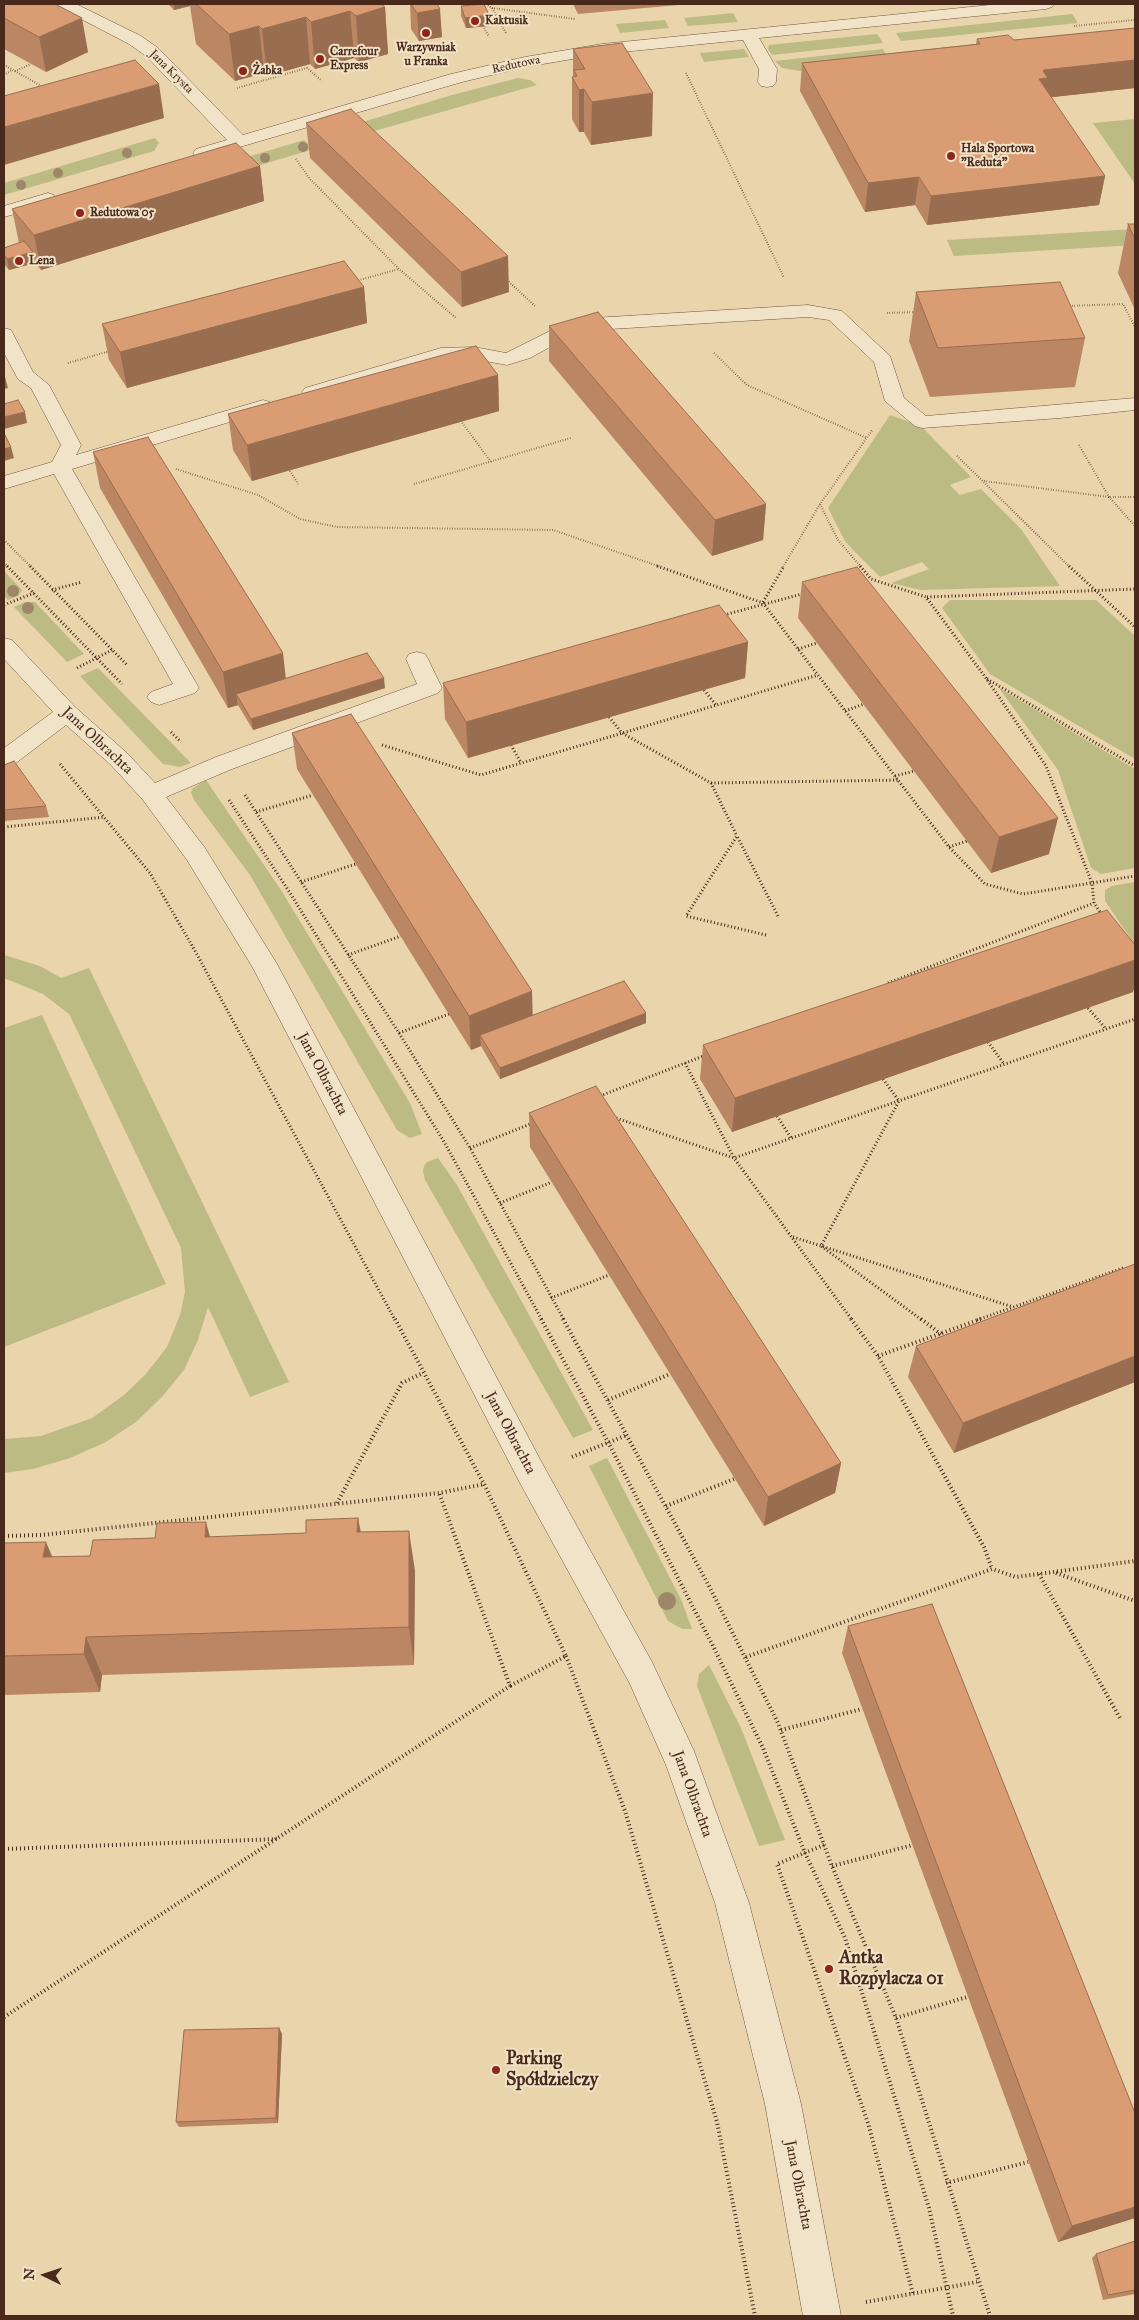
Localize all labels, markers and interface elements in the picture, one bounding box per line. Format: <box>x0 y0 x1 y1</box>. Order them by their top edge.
place label: Kaktusik <box>485 14 528 28</box>
marker: Kaktusik <box>469 15 481 27</box>
marker: Warzywniak u Franka <box>420 27 432 39</box>
place label: Warzywniak u Franka <box>396 41 456 69</box>
place label: Carrefour Express <box>330 45 378 73</box>
street label: Jana Krysta <box>146 47 196 97</box>
marker: Carrefour Express <box>314 53 326 65</box>
street label: Redutowa <box>491 53 541 77</box>
place label: Żabka <box>253 64 282 78</box>
marker: Żabka <box>237 65 249 77</box>
place label: Hala Sportowa "Reduta" <box>961 142 1034 170</box>
marker: Hala Sportowa "Reduta" <box>945 150 957 162</box>
place label: Redutowa 05 <box>90 206 154 220</box>
marker: Redutowa 05 <box>74 207 86 219</box>
place label: Lena <box>29 254 54 268</box>
marker: Lena <box>13 255 25 267</box>
street label: Jana Olbrachta <box>58 704 136 778</box>
street label: Jana Olbrachta <box>293 1030 351 1118</box>
street label: Jana Olbrachta <box>481 1389 539 1477</box>
street label: Jana Olbrachta <box>668 1748 716 1840</box>
place label: Antka Rozpylacza 01 <box>839 1948 944 1990</box>
marker: Antka Rozpylacza 01 <box>823 1963 835 1975</box>
place label: Parking Spółdzielczy <box>506 2049 598 2092</box>
marker: Parking Spółdzielczy <box>490 2064 502 2076</box>
street label: Jana Olbrachta <box>781 2139 815 2231</box>
north arrow <box>20 2250 70 2300</box>
text: N <box>21 2267 38 2280</box>

